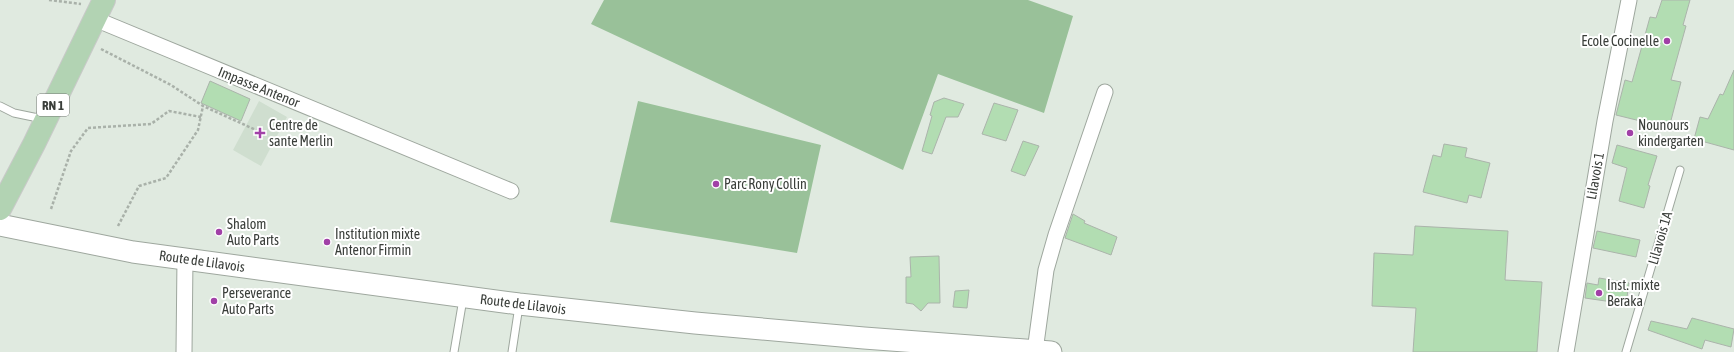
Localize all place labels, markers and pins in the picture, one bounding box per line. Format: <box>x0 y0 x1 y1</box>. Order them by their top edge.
place label: Ecole Cocinelle <box>1581 33 1659 49</box>
marker: Ecole Cocinelle <box>1662 36 1672 46</box>
place label: Centre de sante Merlin <box>269 117 333 149</box>
place label: Nounours kindergarten <box>1638 117 1704 149</box>
marker: Centre de sante Merlin <box>254 127 266 139</box>
marker: Nounours kindergarten <box>1625 128 1635 138</box>
place label: Parc Rony Collin <box>724 176 807 192</box>
marker: Parc Rony Collin <box>711 179 721 189</box>
place label: Shalom Auto Parts <box>227 216 279 248</box>
place label: Institution mixte Antenor Firmin <box>335 226 420 258</box>
marker: Shalom Auto Parts <box>214 227 224 237</box>
marker: Institution mixte Antenor Firmin <box>322 237 332 247</box>
place label: Inst. mixte Beraka <box>1607 277 1660 309</box>
place label: Perseverance Auto Parts <box>222 285 291 317</box>
marker: Inst. mixte Beraka <box>1594 288 1604 298</box>
marker: Perseverance Auto Parts <box>209 296 219 306</box>

